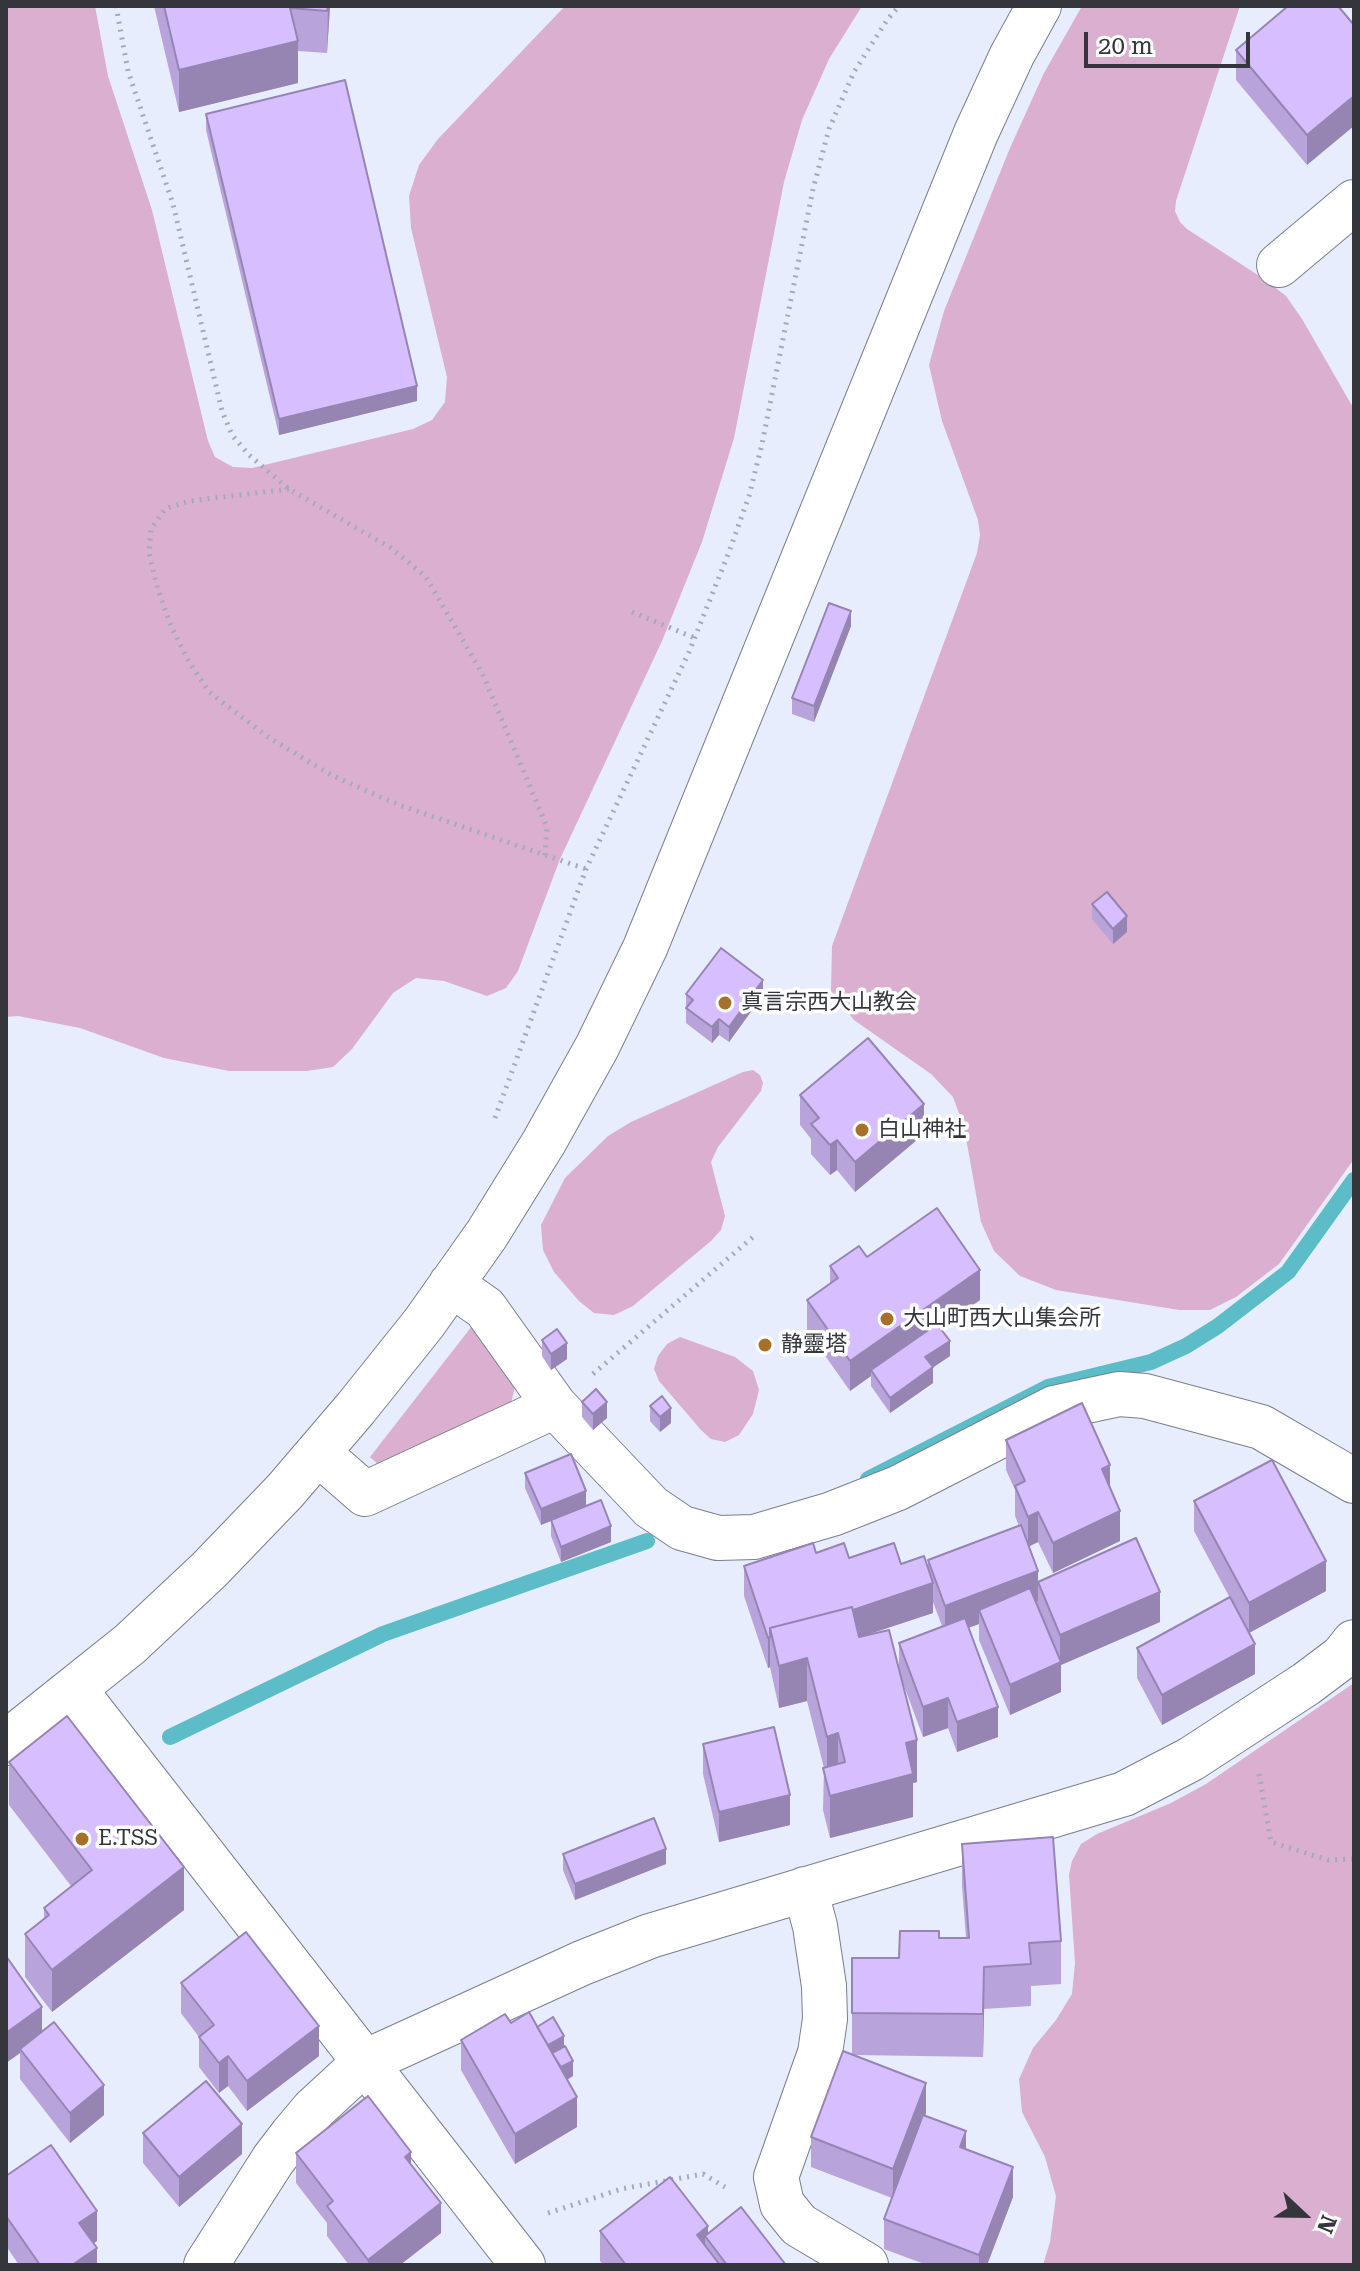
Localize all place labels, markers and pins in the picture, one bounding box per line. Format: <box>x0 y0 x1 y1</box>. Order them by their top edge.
place label: 真言宗西大山教会 <box>741 990 917 1016</box>
marker: 真言宗西大山教会 <box>716 994 734 1012</box>
place label: 白山神社 <box>878 1117 966 1143</box>
marker: 白山神社 <box>853 1121 871 1139</box>
place label: 大山町西大山集会所 <box>903 1306 1101 1332</box>
marker: 大山町西大山集会所 <box>878 1310 896 1328</box>
place label: 静靈塔 <box>781 1332 847 1358</box>
marker: 静靈塔 <box>756 1336 774 1354</box>
place label: E.TSS <box>98 1826 158 1852</box>
marker: E.TSS <box>73 1830 91 1848</box>

